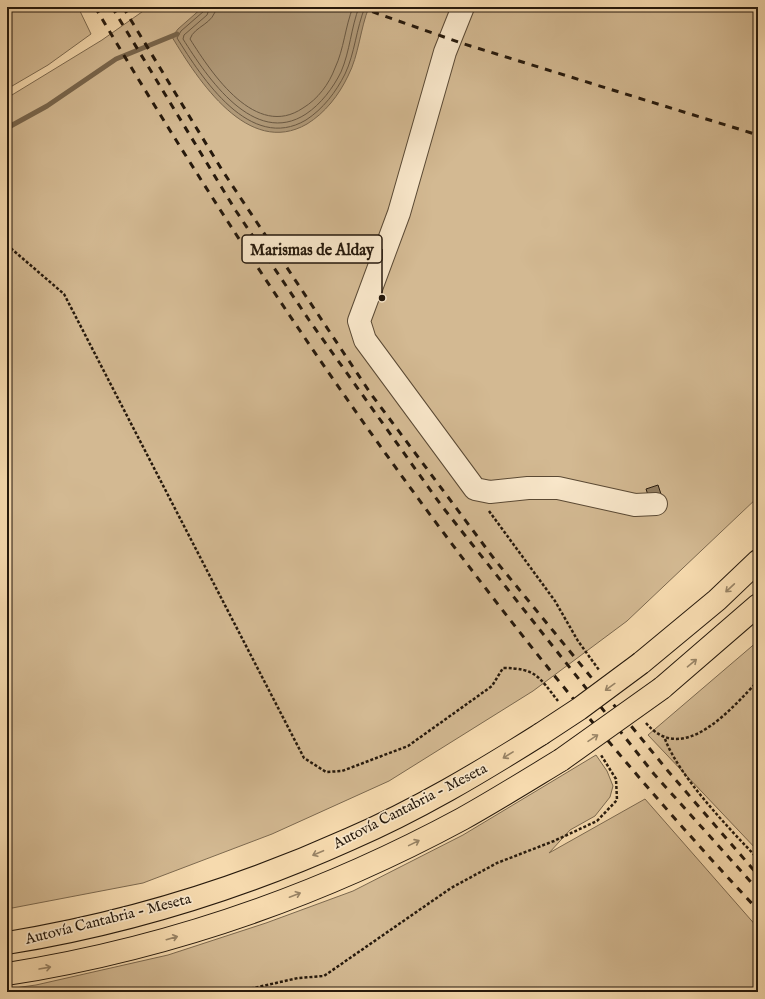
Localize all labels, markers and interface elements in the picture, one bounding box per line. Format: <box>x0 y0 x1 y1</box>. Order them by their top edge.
callout: Marismas de Alday <box>242 235 382 263</box>
text: Marismas de Alday <box>250 241 375 261</box>
one-way arrow <box>725 583 735 592</box>
one-way arrow <box>687 659 697 668</box>
one-way arrow <box>604 682 615 691</box>
one-way arrow <box>588 734 599 742</box>
one-way arrow <box>502 751 513 759</box>
street label: Autovía Cantabria - Meseta <box>329 759 491 854</box>
one-way arrow <box>407 839 419 846</box>
one-way arrow <box>312 850 324 857</box>
street label: Autovía Cantabria - Meseta <box>22 889 193 949</box>
one-way arrow <box>288 891 300 899</box>
one-way arrow <box>165 934 178 941</box>
one-way arrow <box>39 964 52 972</box>

